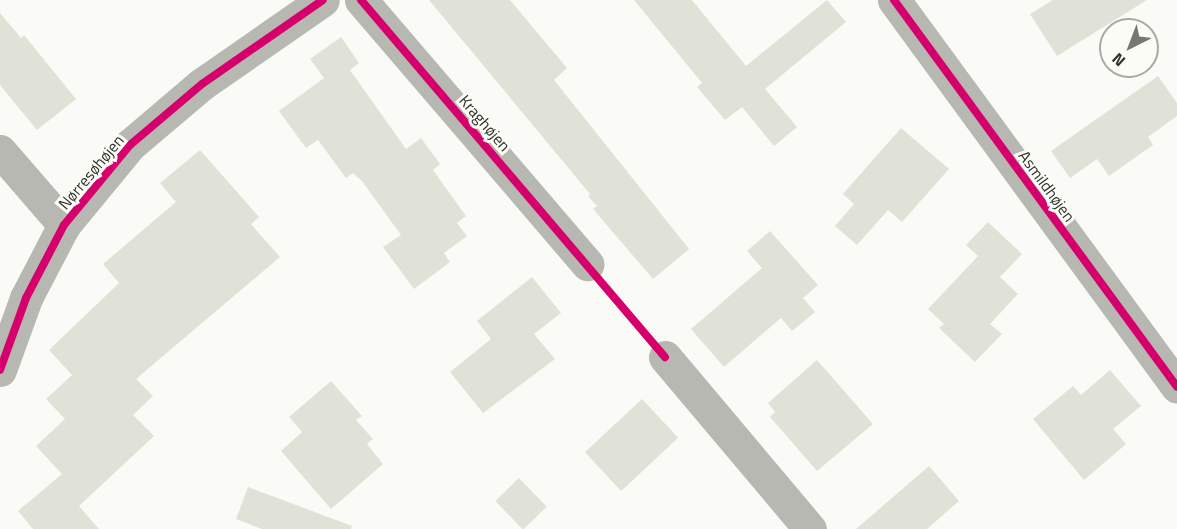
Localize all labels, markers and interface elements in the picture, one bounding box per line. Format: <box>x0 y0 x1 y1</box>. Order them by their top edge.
north arrow <box>1099 18 1159 78</box>
text: N <box>1106 47 1130 73</box>
street label: Kraghøjen <box>455 91 515 155</box>
street label: Nørresøhøjen <box>54 131 128 213</box>
street label: Asmildhøjen <box>1015 147 1079 225</box>

